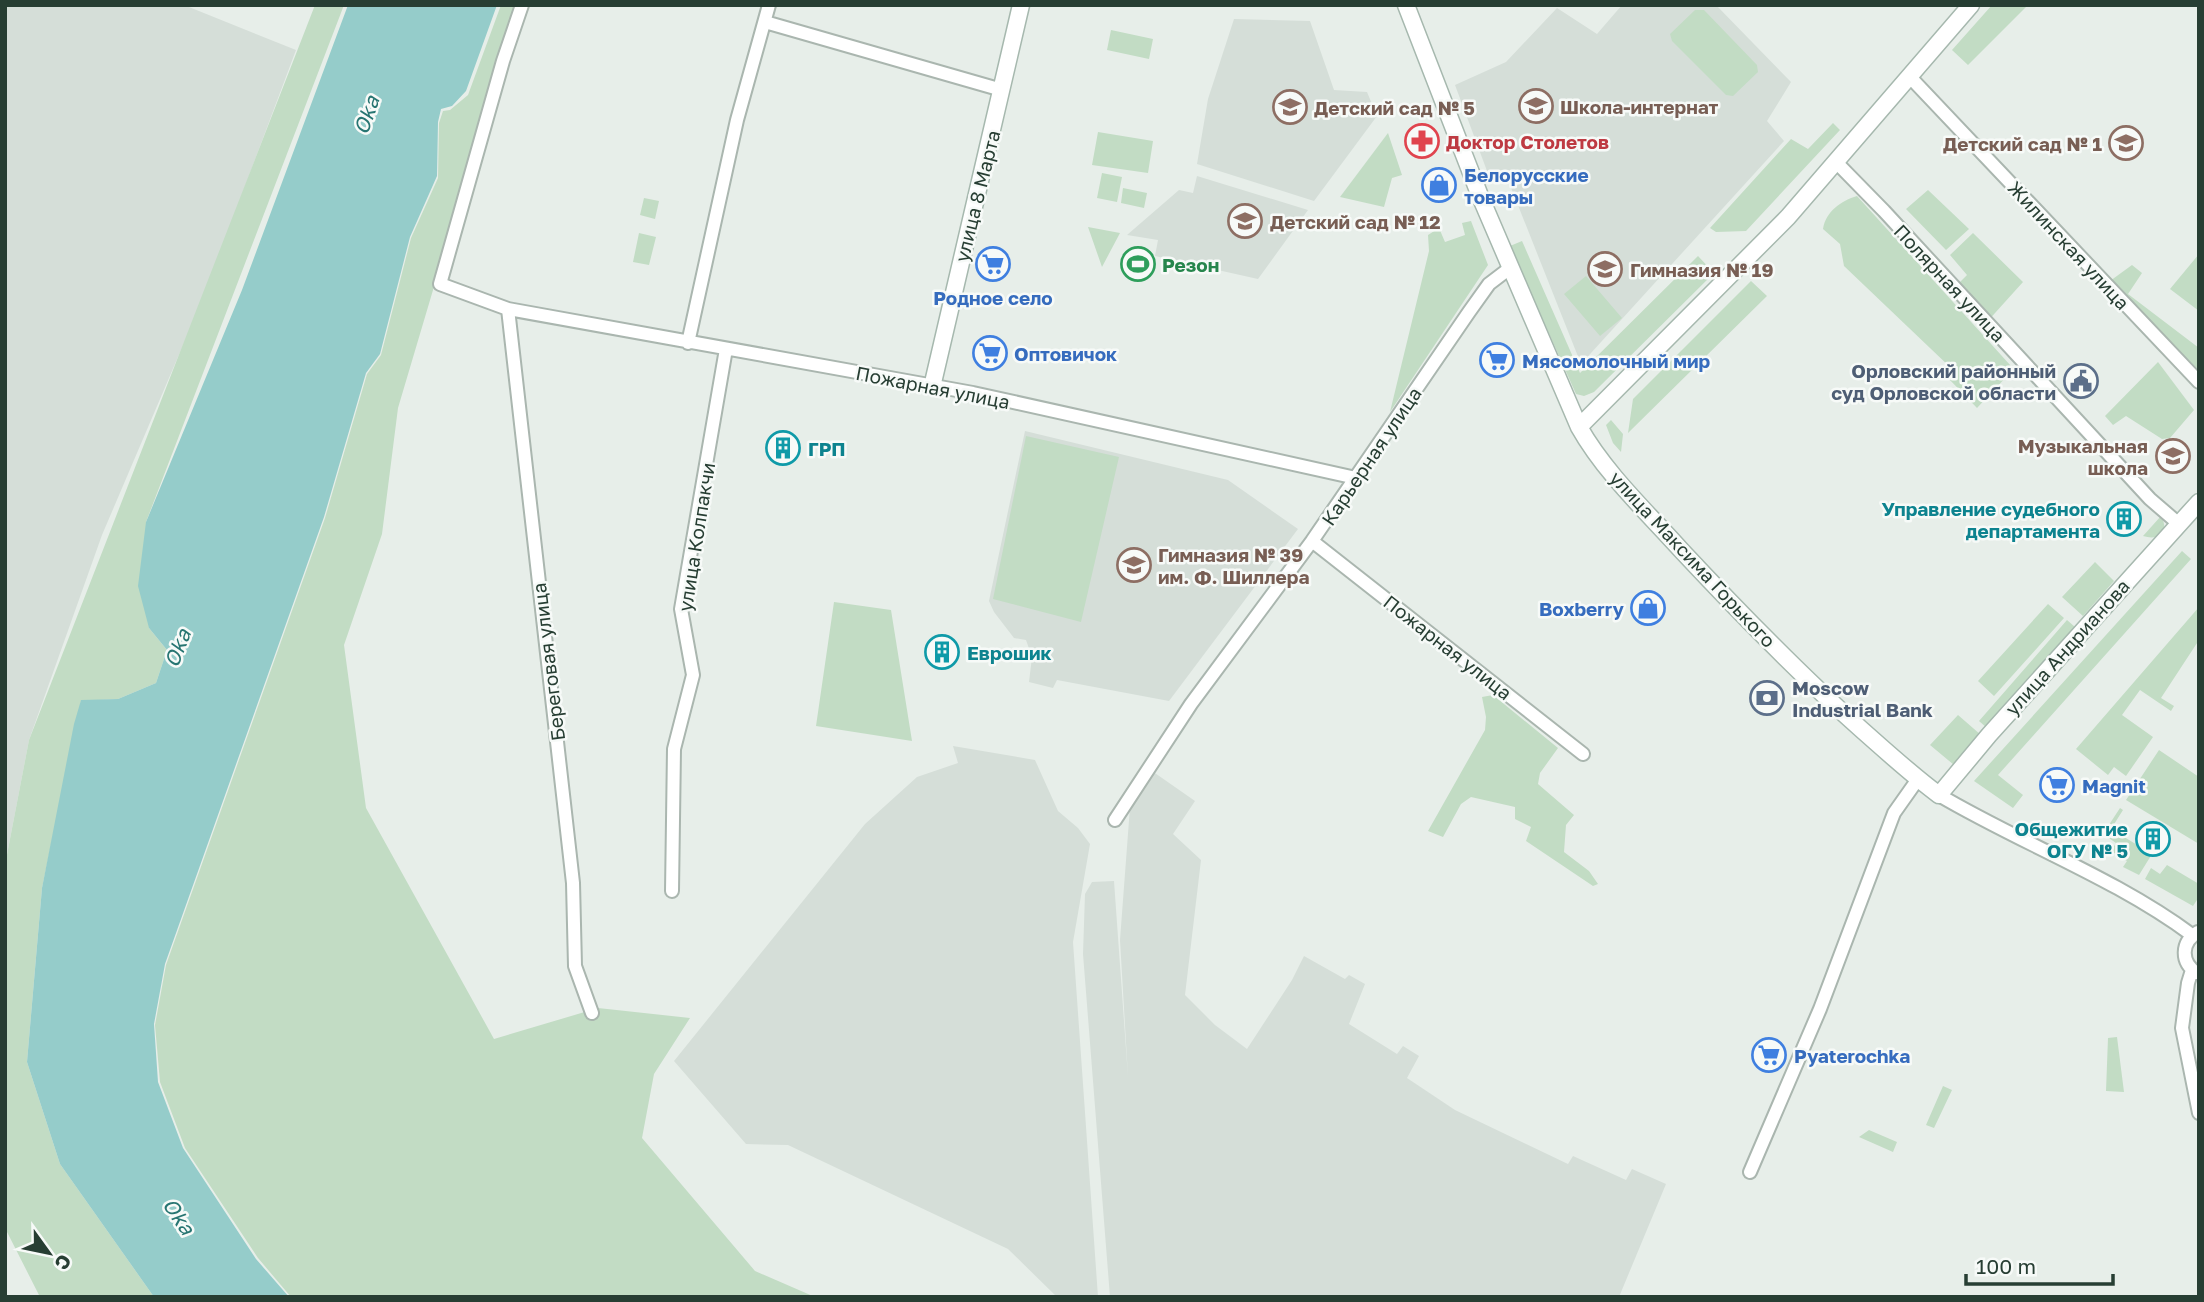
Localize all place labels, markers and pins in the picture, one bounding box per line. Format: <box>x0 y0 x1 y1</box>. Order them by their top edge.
school or university icon: Школа-интернат <box>1517 87 1555 125</box>
school or university icon: Детский сад № 5 <box>1271 88 1309 126</box>
place label: Школа-интернат <box>1560 95 1719 118</box>
place label: Детский сад № 5 <box>1314 96 1475 119</box>
pharmacy icon: Доктор Столетов <box>1403 122 1441 160</box>
school or university icon: Детский сад № 1 <box>2107 124 2145 162</box>
place label: Доктор Столетов <box>1446 130 1609 153</box>
place label: Детский сад № 1 <box>1943 132 2102 155</box>
place label: Белорусские товары <box>1464 163 1589 208</box>
shop icon: Белорусские товары <box>1420 166 1458 204</box>
school or university icon: Детский сад № 12 <box>1226 202 1264 240</box>
place label: Детский сад № 12 <box>1270 210 1441 233</box>
supermarket icon: Родное село <box>974 245 1012 283</box>
sports icon: Резон <box>1119 245 1157 283</box>
school or university icon: Гимназия № 19 <box>1586 250 1624 288</box>
place label: Резон <box>1162 253 1219 276</box>
place label: Гимназия № 19 <box>1630 258 1773 281</box>
place label: Родное село <box>933 286 1053 309</box>
supermarket icon: Оптовичок <box>971 334 1009 372</box>
supermarket icon: Мясомолочный мир <box>1478 341 1516 379</box>
place label: Оптовичок <box>1014 342 1117 365</box>
place label: Мясомолочный мир <box>1522 349 1711 372</box>
place label: Орловский районный суд Орловской области <box>1831 359 2056 404</box>
public building icon: Орловский районный суд Орловской области <box>2062 362 2100 400</box>
building icon: ГРП <box>764 429 802 467</box>
place label: Музыкальная школа <box>2018 434 2148 479</box>
place label: ГРП <box>808 437 846 460</box>
school or university icon: Музыкальная школа <box>2154 437 2192 475</box>
place label: Управление судебного департамента <box>1881 497 2100 542</box>
building icon: Управление судебного департамента <box>2105 500 2143 538</box>
place label: Гимназия № 39 им. Ф. Шиллера <box>1158 543 1309 588</box>
school or university icon: Гимназия № 39 им. Ф. Шиллера <box>1115 546 1153 584</box>
shop icon: Boxberry <box>1629 589 1667 627</box>
place label: Boxberry <box>1539 597 1625 620</box>
building icon: Еврошик <box>923 633 961 671</box>
place label: Еврошик <box>967 641 1052 664</box>
place label: Moscow Industrial Bank <box>1792 676 1933 721</box>
bank icon: Moscow Industrial Bank <box>1748 679 1786 717</box>
supermarket icon: Magnit <box>2038 766 2076 804</box>
place label: Magnit <box>2082 774 2146 797</box>
place label: Общежитие ОГУ № 5 <box>2015 817 2128 862</box>
building icon: Общежитие ОГУ № 5 <box>2134 820 2172 858</box>
supermarket icon: Pyaterochka <box>1750 1036 1788 1074</box>
place label: Pyaterochka <box>1794 1044 1910 1067</box>

